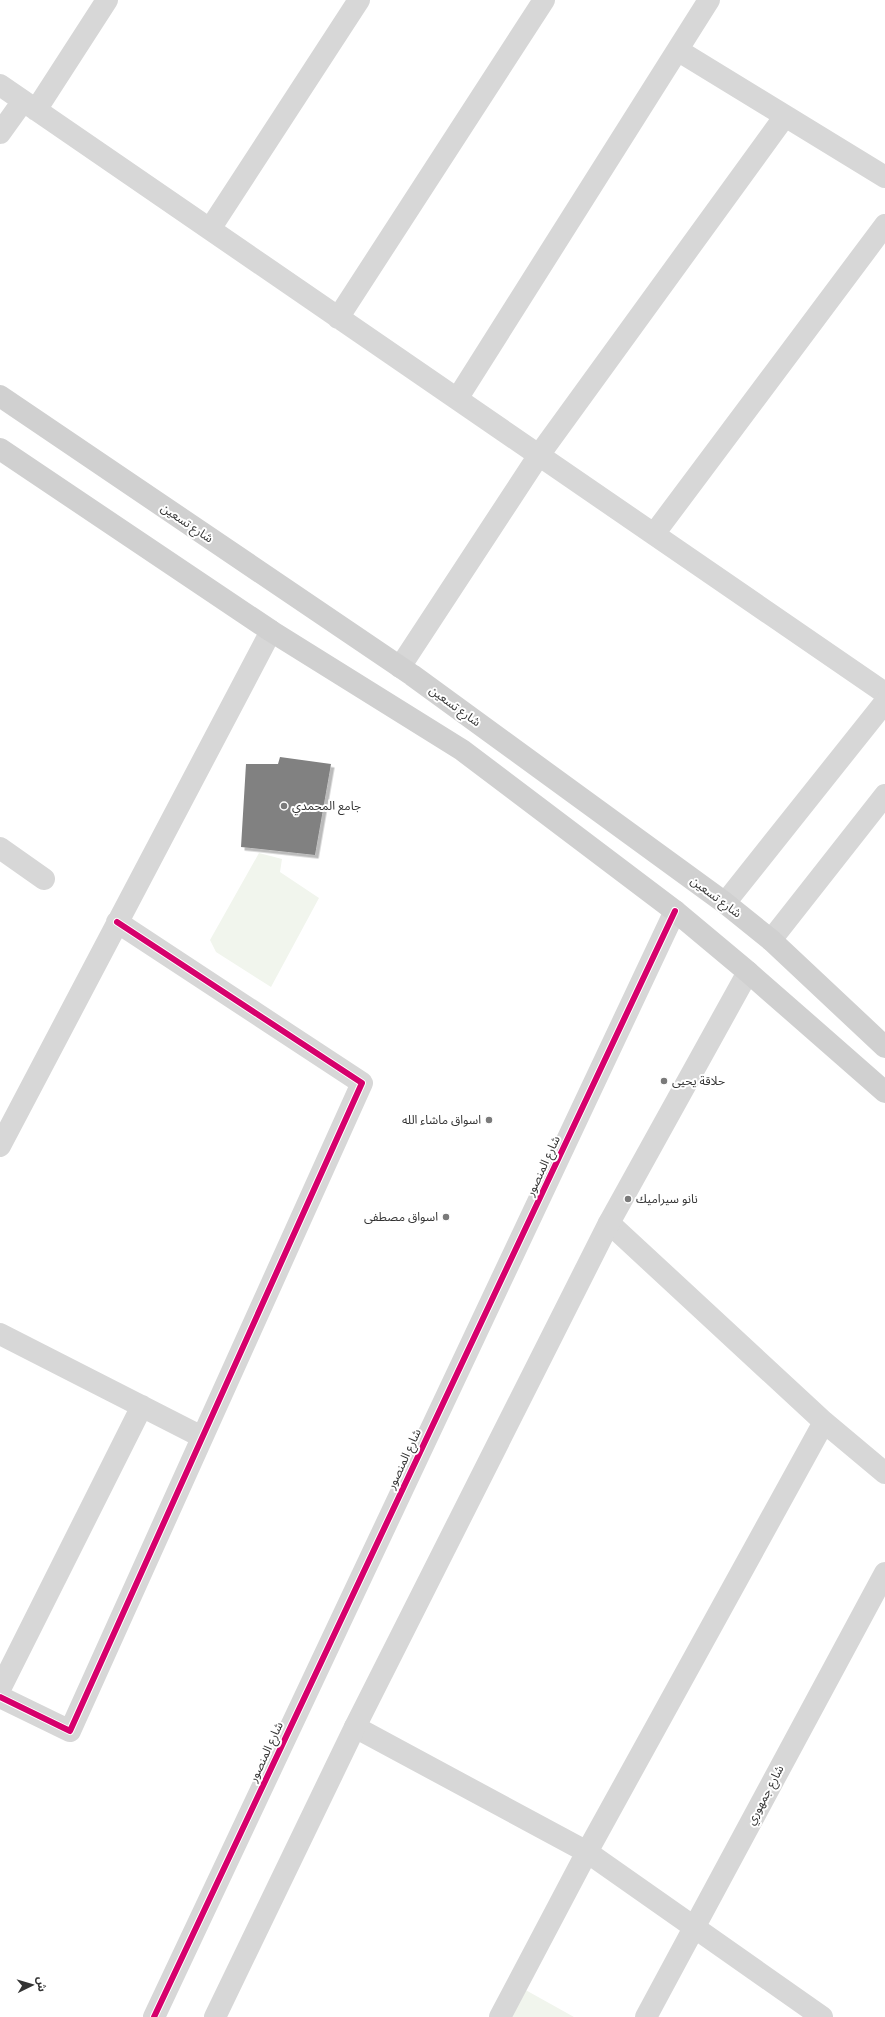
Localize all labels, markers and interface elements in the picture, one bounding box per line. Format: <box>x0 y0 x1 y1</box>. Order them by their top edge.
street label: شارع تسعين <box>157 501 216 547</box>
street label: شارع تسعين <box>426 683 483 731</box>
place label: جامع المحمدي <box>292 799 361 816</box>
marker: جامع المحمدي <box>279 801 289 811</box>
street label: شارع تسعين <box>687 873 744 922</box>
place label: حلاقة يحيى <box>672 1074 725 1088</box>
marker: حلاقة يحيى <box>659 1076 669 1086</box>
place label: اسواق ماشاء الله <box>402 1113 481 1127</box>
marker: اسواق ماشاء الله <box>484 1115 494 1125</box>
street label: شارع المنصور <box>523 1134 565 1200</box>
place label: نانو سيراميك <box>636 1192 698 1206</box>
marker: نانو سيراميك <box>623 1194 633 1204</box>
place label: اسواق مصطفى <box>364 1210 438 1224</box>
marker: اسواق مصطفى <box>441 1212 451 1222</box>
street label: شارع المنصور <box>384 1427 426 1493</box>
street label: شارع المنصور <box>246 1720 288 1786</box>
street label: شارع جمهوري <box>743 1763 789 1829</box>
north arrow <box>12 1965 52 2005</box>
text: ش <box>34 1976 49 1992</box>

